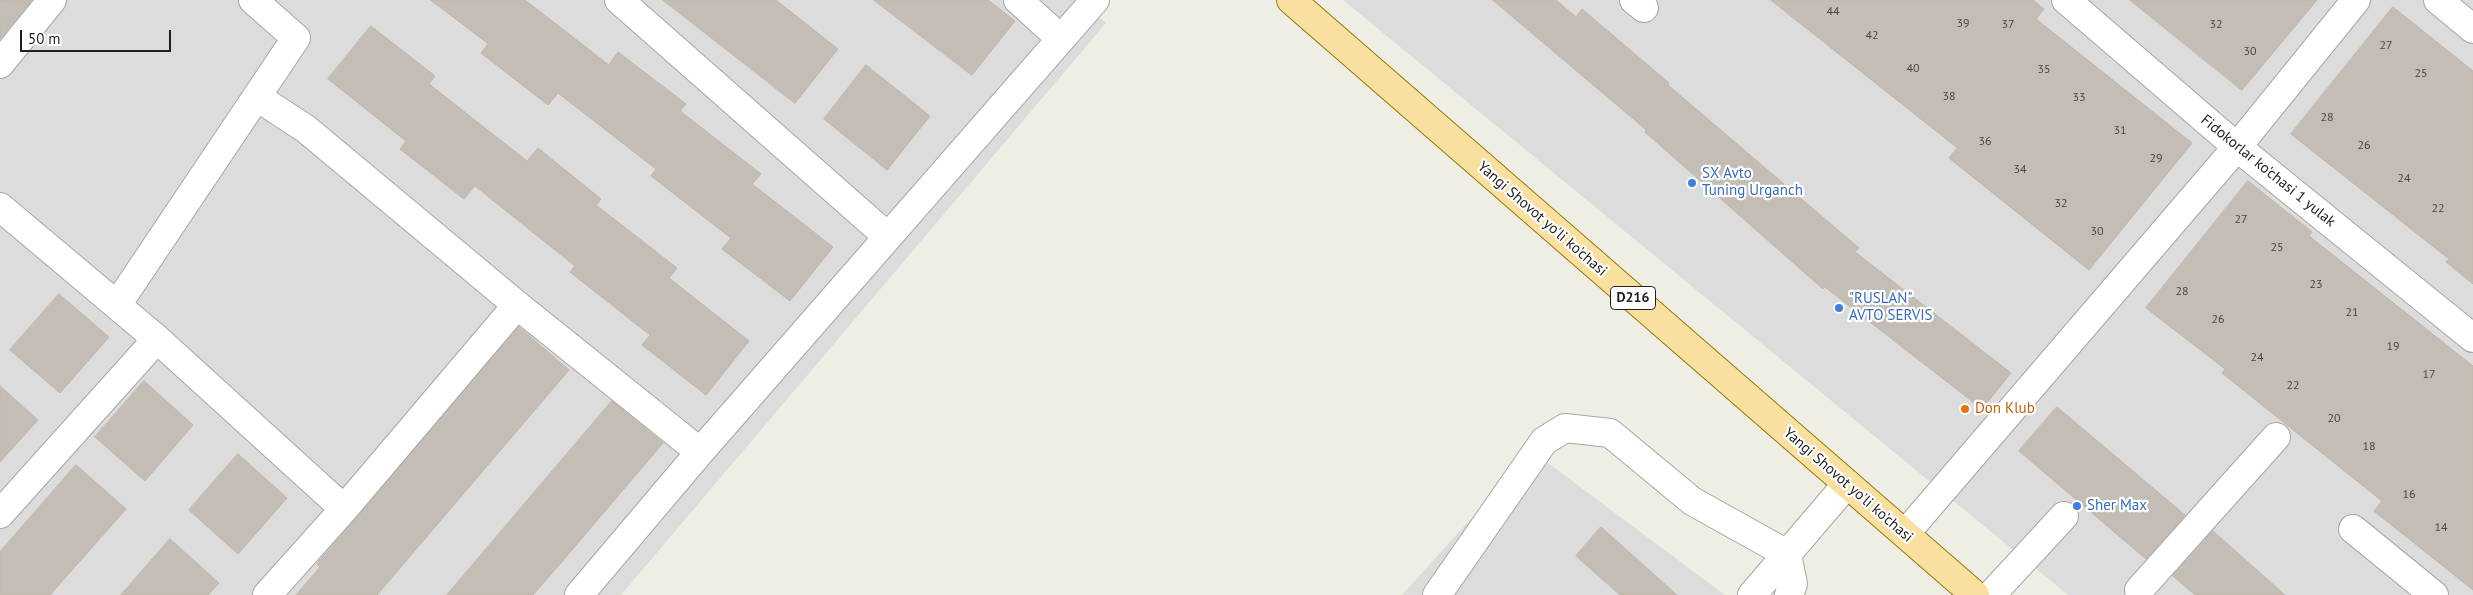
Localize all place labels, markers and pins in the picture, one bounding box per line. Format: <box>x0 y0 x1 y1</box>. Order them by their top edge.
place label: SX Avto Tuning Urganch <box>1702 165 1803 200</box>
marker: SX Avto Tuning Urganch <box>1686 177 1698 189</box>
place label: "RUSLAN" AVTO SERVIS <box>1849 290 1933 325</box>
marker: "RUSLAN" AVTO SERVIS <box>1833 302 1845 314</box>
place label: Don Klub <box>1975 400 2035 418</box>
marker: Don Klub <box>1959 403 1971 415</box>
place label: Sher Max <box>2087 497 2147 515</box>
marker: Sher Max <box>2071 500 2083 512</box>

